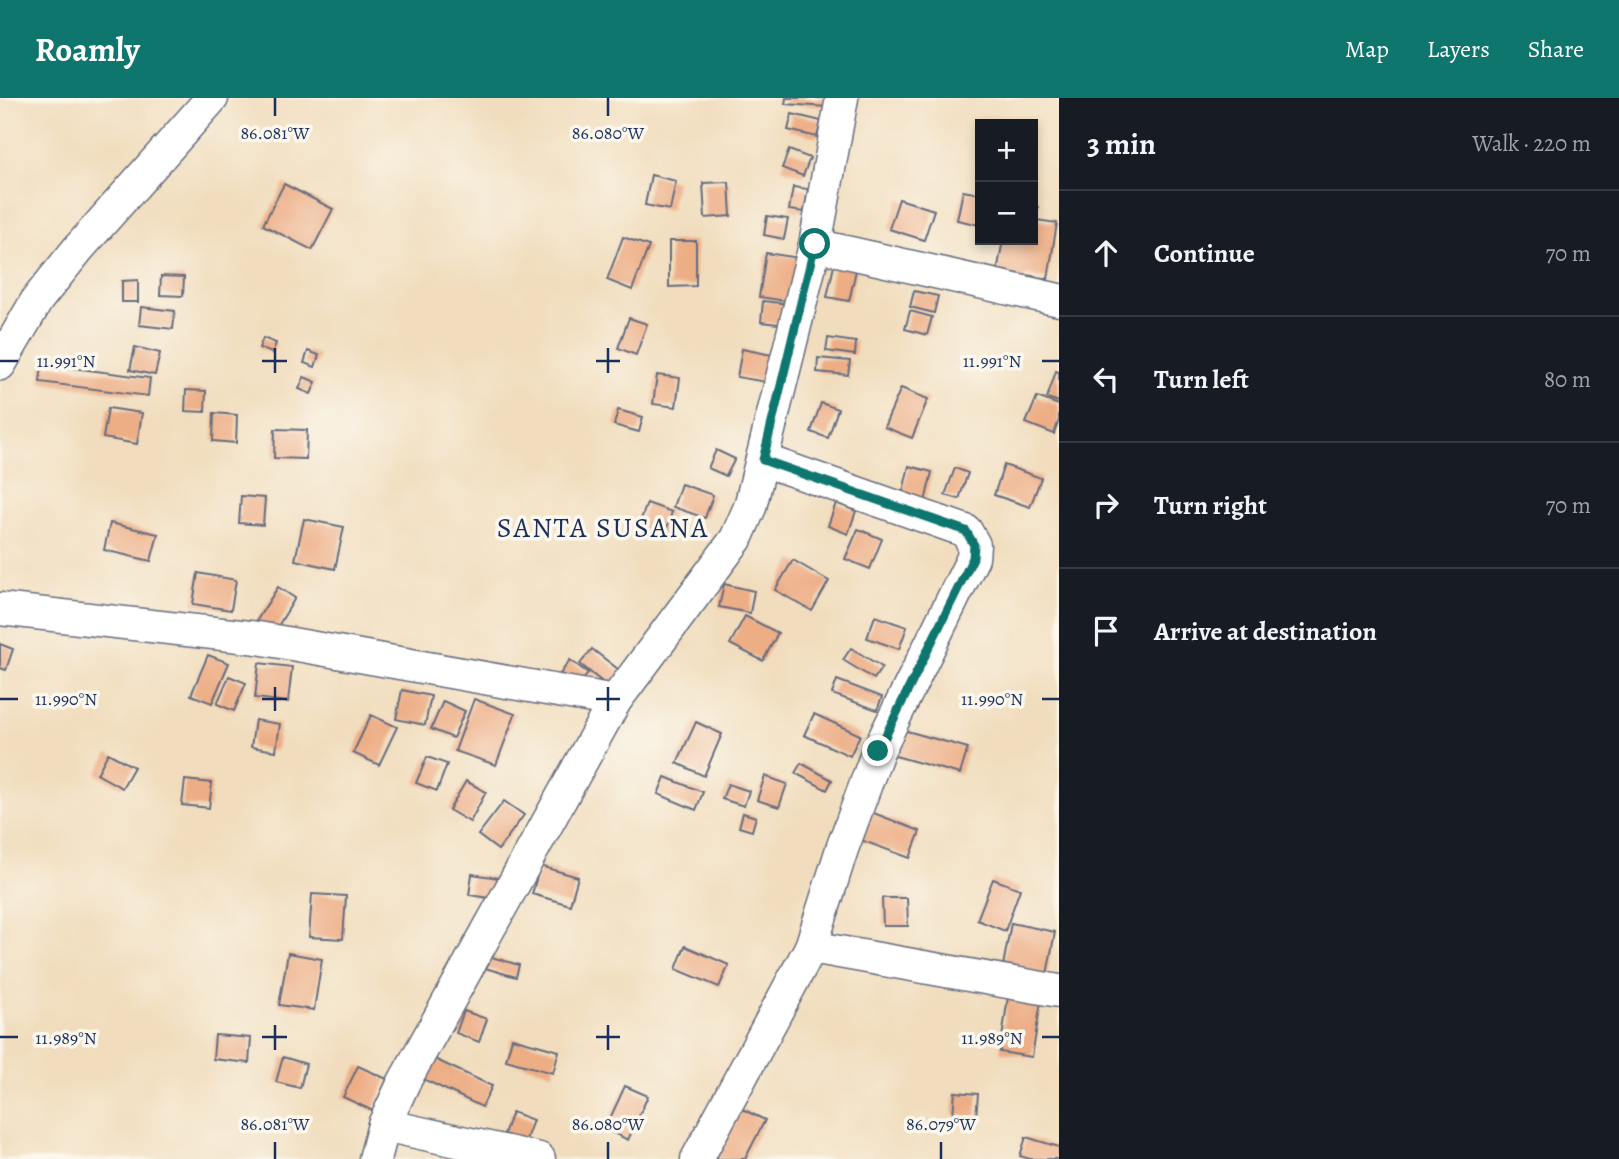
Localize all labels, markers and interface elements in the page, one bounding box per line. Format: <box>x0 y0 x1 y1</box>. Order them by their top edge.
text: Roamly <box>35 27 140 72</box>
text: Map <box>1345 33 1389 65</box>
text: Layers <box>1427 33 1490 65</box>
text: Share <box>1528 33 1584 65</box>
map controls <box>975 119 1038 245</box>
button: + <box>975 119 1038 182</box>
text: 86.081°W <box>240 121 310 145</box>
text: 86.080°W <box>572 121 645 145</box>
text: 3 min <box>1087 124 1156 164</box>
text: Walk · 220 m <box>1472 128 1591 159</box>
button: − <box>975 182 1038 245</box>
route start <box>799 228 830 259</box>
icon: ahead <box>1087 234 1125 272</box>
text: Continue <box>1154 236 1255 271</box>
text: 70 m <box>1545 238 1591 269</box>
text: 11.991°N <box>37 349 95 373</box>
text: 11.991°N <box>963 349 1021 373</box>
icon: left <box>1087 360 1125 398</box>
text: Turn left <box>1154 362 1249 397</box>
text: 80 m <box>1544 364 1591 395</box>
icon: right <box>1087 486 1125 524</box>
text: Turn right <box>1154 488 1267 523</box>
text: 70 m <box>1545 490 1591 521</box>
district label: SANTA SUSANA <box>497 509 709 547</box>
icon: arrive <box>1087 612 1125 650</box>
text: Arrive at destination <box>1154 614 1377 649</box>
text: 11.990°N <box>35 687 97 711</box>
text: 11.990°N <box>961 687 1023 711</box>
route end <box>862 735 893 766</box>
text: 11.989°N <box>35 1026 97 1050</box>
text: 11.989°N <box>961 1026 1023 1050</box>
text: 86.081°W <box>240 1112 310 1136</box>
text: 86.080°W <box>572 1112 645 1136</box>
text: 86.079°W <box>906 1112 976 1136</box>

